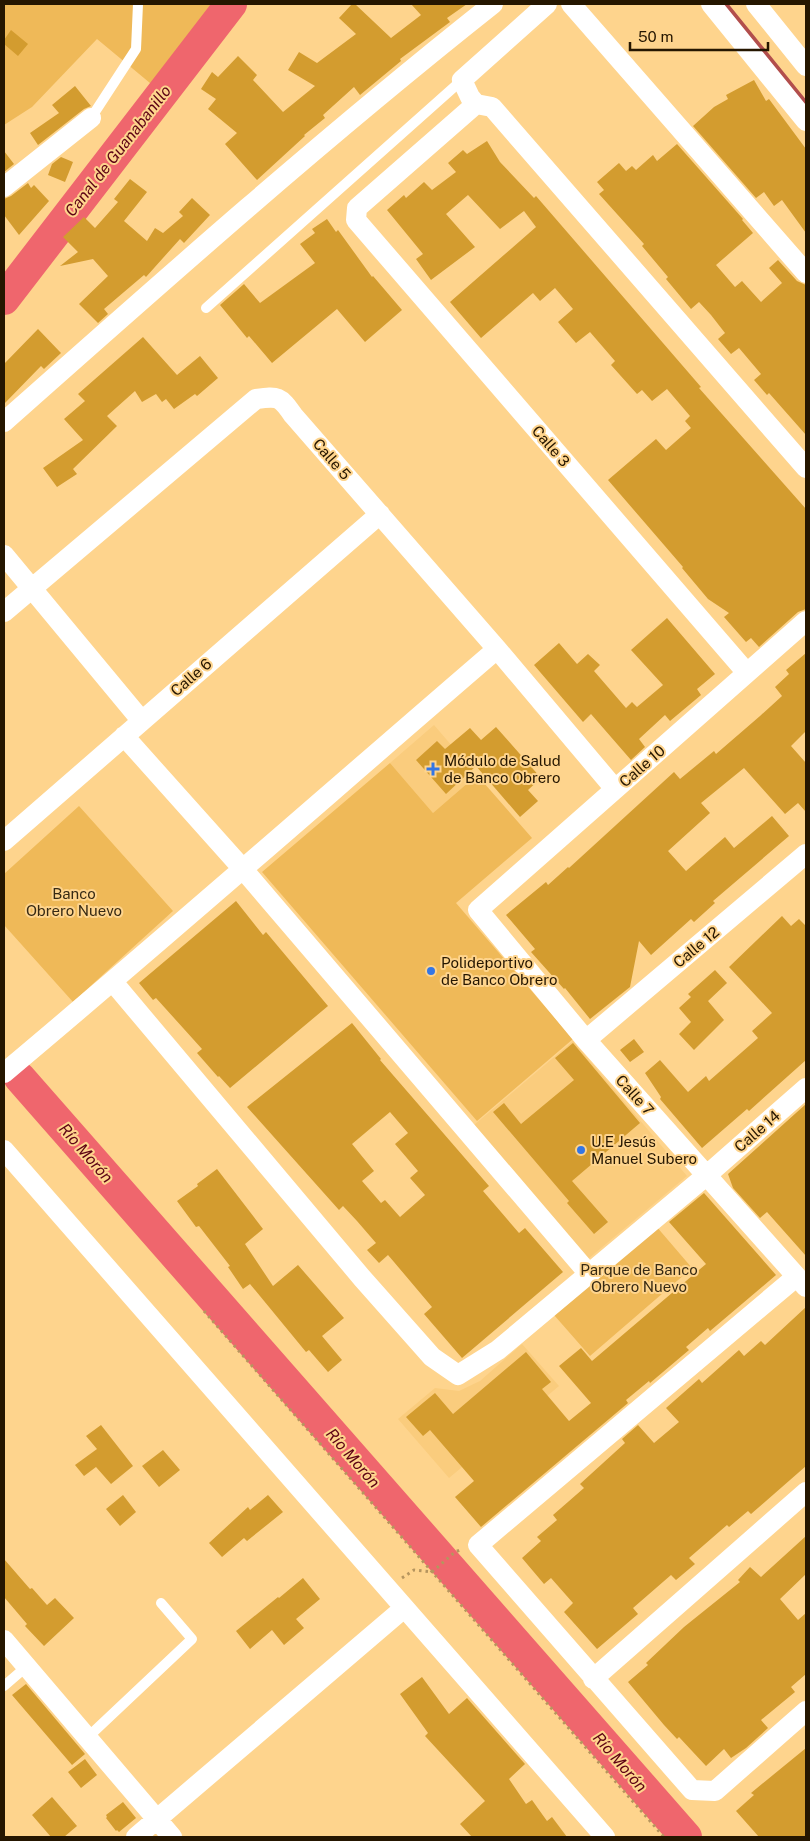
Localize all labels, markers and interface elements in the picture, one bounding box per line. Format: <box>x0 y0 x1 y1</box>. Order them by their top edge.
scale bar <box>630 20 768 52</box>
text: 50 m <box>638 28 673 45</box>
water label: Canal de Guanabanillo <box>61 81 175 220</box>
street label: Calle 3 <box>529 422 573 470</box>
street label: Calle 5 <box>310 435 354 483</box>
street label: Calle 6 <box>167 655 215 699</box>
street label: Calle 10 <box>616 742 668 790</box>
place label: Módulo de Salud de Banco Obrero <box>444 752 561 786</box>
marker: Módulo de Salud de Banco Obrero <box>426 762 440 776</box>
park label: Banco Obrero Nuevo <box>26 885 122 919</box>
street label: Calle 12 <box>670 923 722 971</box>
place label: Polideportivo de Banco Obrero <box>441 954 557 988</box>
marker: Polideportivo de Banco Obrero <box>425 965 437 977</box>
street label: Calle 7 <box>613 1071 657 1119</box>
street label: Calle 14 <box>731 1107 783 1155</box>
water label: Río Morón <box>55 1119 117 1187</box>
place label: U.E Jesús Manuel Subero <box>591 1133 697 1167</box>
marker: U.E Jesús Manuel Subero <box>575 1144 587 1156</box>
park label: Parque de Banco Obrero Nuevo <box>580 1261 698 1295</box>
water label: Río Morón <box>322 1424 384 1492</box>
water label: Río Morón <box>589 1728 651 1796</box>

